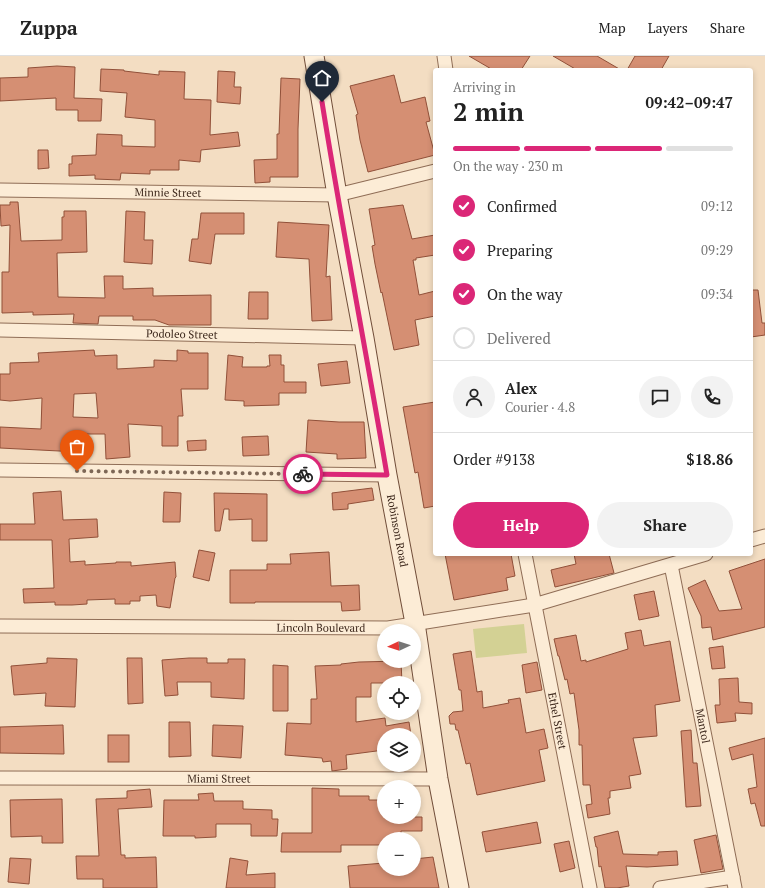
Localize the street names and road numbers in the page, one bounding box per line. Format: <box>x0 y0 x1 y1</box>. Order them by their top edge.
street label: Minnie Street <box>134 185 202 200</box>
street label: Podoleo Street <box>146 326 218 342</box>
street label: Robinson Road <box>384 493 411 568</box>
street label: Lincoln Boulevard <box>277 620 365 635</box>
street label: Ethel Street <box>545 691 570 751</box>
street label: Mantol <box>693 707 713 744</box>
street label: Miami Street <box>187 771 251 786</box>

